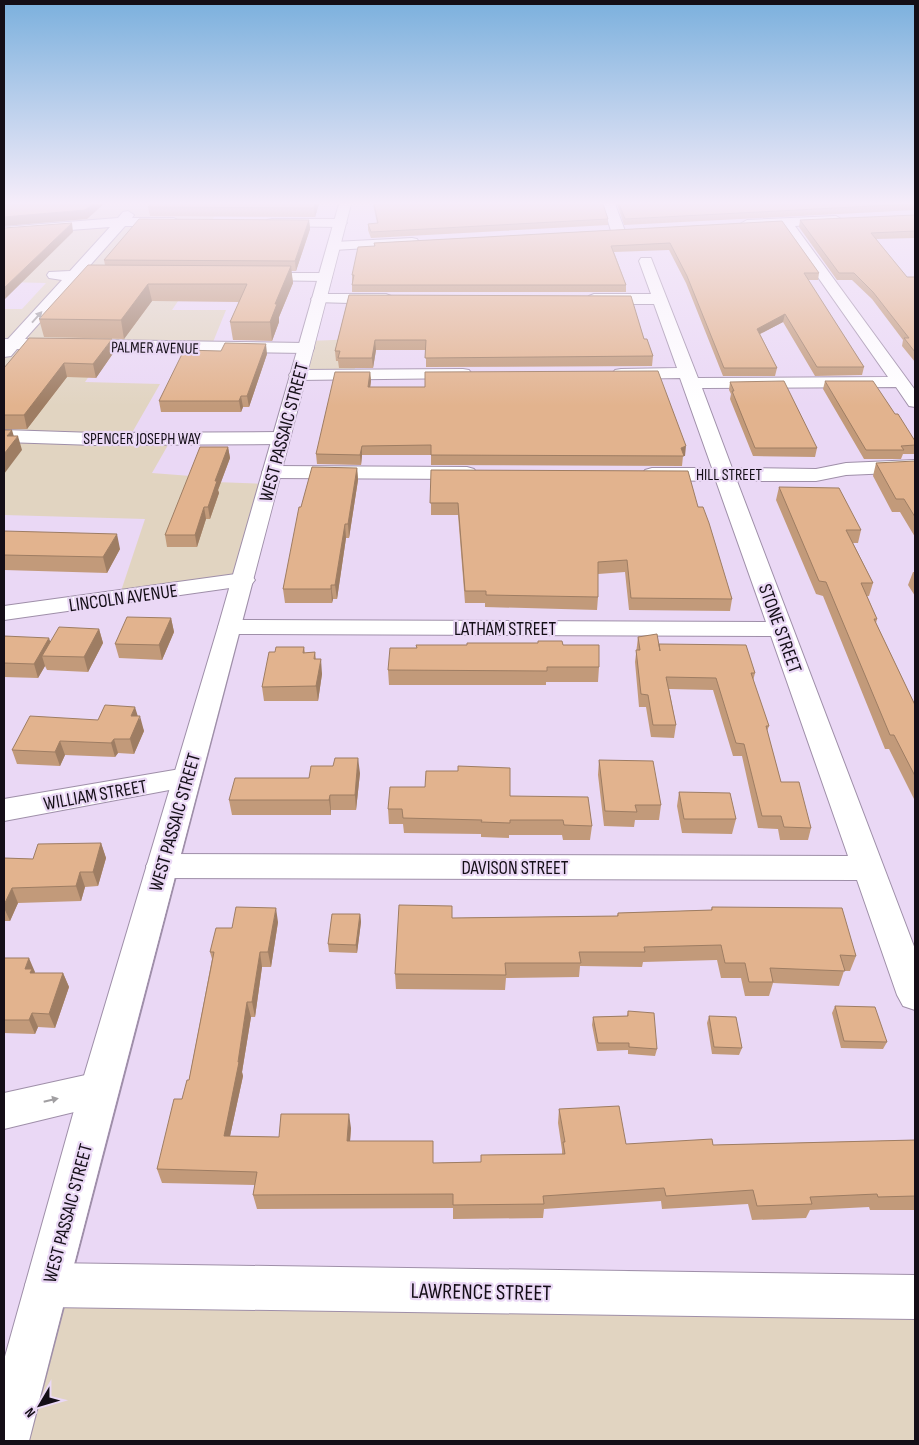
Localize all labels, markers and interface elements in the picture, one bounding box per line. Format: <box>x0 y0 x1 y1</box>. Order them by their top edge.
one-way arrow <box>31 310 42 323</box>
street label: PALMER AVENUE <box>111 338 199 359</box>
street label: WEST PASSAIC STREET <box>255 360 314 504</box>
street label: SPENCER JOSEPH WAY <box>83 430 201 449</box>
street label: HILL STREET <box>696 466 763 485</box>
street label: LINCOLN AVENUE <box>67 579 179 618</box>
street label: STONE STREET <box>753 581 806 676</box>
street label: LATHAM STREET <box>454 618 556 641</box>
street label: WEST PASSAIC STREET <box>145 750 206 894</box>
street label: WILLIAM STREET <box>42 775 149 816</box>
street label: DAVISON STREET <box>461 857 569 880</box>
one-way arrow <box>44 1096 59 1104</box>
street label: WEST PASSAIC STREET <box>39 1141 98 1285</box>
street label: LAWRENCE STREET <box>410 1278 552 1307</box>
north arrow <box>15 1380 65 1430</box>
text: N <box>21 1405 39 1421</box>

